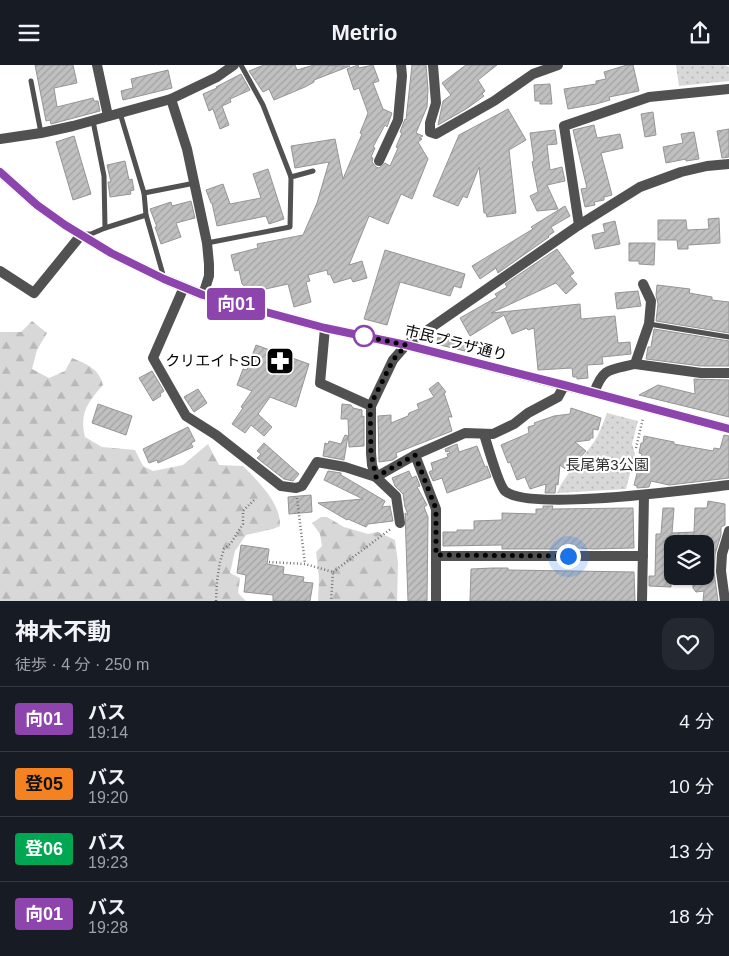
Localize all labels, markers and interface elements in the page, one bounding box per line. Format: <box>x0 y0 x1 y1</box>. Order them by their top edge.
icon: menu <box>15 19 43 47</box>
icon: share <box>686 19 714 47</box>
text: Metrio <box>332 20 398 45</box>
line badge: 向01 <box>207 288 265 320</box>
text: 向01 <box>217 294 255 314</box>
street label: 市民プラザ通り <box>403 322 509 363</box>
unlabelled marker <box>353 325 375 347</box>
pharmacy icon: クリエイトSD <box>265 346 295 376</box>
place label: クリエイトSD <box>165 352 261 369</box>
park label: 長尾第3公園 <box>565 456 649 473</box>
map controls <box>664 535 714 585</box>
button: layers <box>664 535 714 585</box>
your location <box>556 544 581 569</box>
text: 神木不動 <box>15 618 111 645</box>
button: heart <box>662 618 714 670</box>
text: 徒歩 · 4 分 · 250 m <box>15 656 149 673</box>
text: バス <box>88 702 126 723</box>
text: 向01 <box>25 709 63 729</box>
text: 4 分 <box>679 711 714 732</box>
text: 19:14 <box>88 724 128 741</box>
text: バス <box>88 767 126 788</box>
text: 登05 <box>25 774 63 794</box>
text: 10 分 <box>669 776 714 797</box>
text: 19:20 <box>88 789 128 806</box>
text: バス <box>88 832 126 853</box>
text: 登06 <box>25 839 63 859</box>
text: 13 分 <box>669 841 714 862</box>
text: 19:23 <box>88 854 128 871</box>
text: バス <box>88 897 126 918</box>
text: 向01 <box>25 904 63 924</box>
text: 18 分 <box>669 906 714 927</box>
text: 19:28 <box>88 919 128 936</box>

